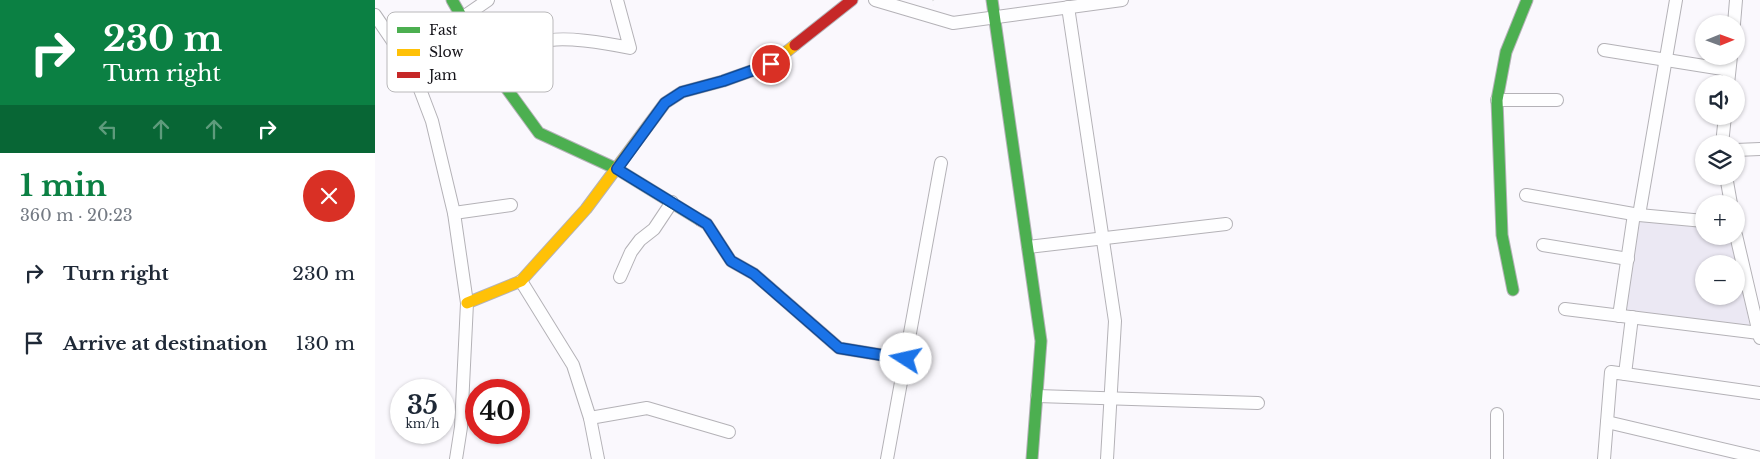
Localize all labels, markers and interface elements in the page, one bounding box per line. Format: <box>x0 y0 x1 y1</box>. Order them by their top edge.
legend <box>387 12 553 92</box>
north arrow <box>1695 15 1745 65</box>
map controls <box>1695 15 1745 305</box>
text: 230 m <box>103 17 223 60</box>
icon: right <box>20 20 85 85</box>
text: Fast <box>429 21 458 39</box>
text: Slow <box>429 43 463 61</box>
pin <box>750 43 792 85</box>
icon: arrive <box>757 50 785 78</box>
text: Turn right <box>103 60 221 87</box>
text: Jam <box>427 66 457 84</box>
button: sound <box>1695 75 1745 125</box>
icon: left <box>94 115 122 143</box>
icon: ahead <box>147 115 175 143</box>
icon: ahead <box>200 115 228 143</box>
icon: right <box>253 115 281 143</box>
button: layers <box>1695 135 1745 185</box>
text: 1 min <box>20 167 107 204</box>
button: close <box>303 170 355 222</box>
button: + <box>1695 195 1745 245</box>
text: 360 m · 20:23 <box>20 205 133 225</box>
button: − <box>1695 255 1745 305</box>
icon: right <box>20 259 48 287</box>
text: Turn right <box>63 262 169 285</box>
text: 230 m <box>292 262 355 285</box>
icon: arrive <box>20 329 48 357</box>
text: Arrive at destination <box>63 332 267 355</box>
text: 130 m <box>295 332 355 355</box>
position arrow <box>879 332 931 384</box>
speed limit sign: 40 <box>465 379 530 444</box>
text: 35 <box>407 390 438 421</box>
text: km/h <box>405 416 440 431</box>

